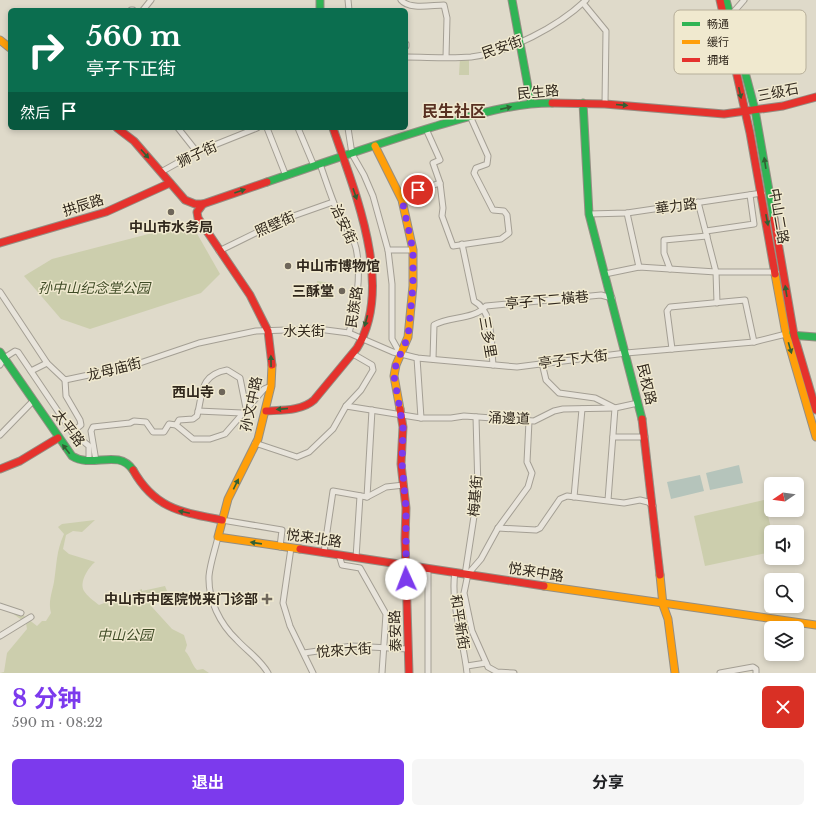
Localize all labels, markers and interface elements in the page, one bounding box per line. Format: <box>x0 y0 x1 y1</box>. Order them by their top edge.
legend <box>674 10 806 74</box>
text: 畅通 <box>707 17 729 31</box>
text: 560 m <box>86 19 181 54</box>
icon: right <box>20 24 72 76</box>
street label: 民安街 <box>479 32 525 62</box>
text: 缓行 <box>707 35 729 49</box>
text: 拥堵 <box>707 53 729 67</box>
text: 亭子下正街 <box>86 58 176 80</box>
street label: 三级石 <box>756 79 800 105</box>
street label: 民生路 <box>516 81 560 103</box>
one-way arrow <box>738 87 744 99</box>
icon: arrive <box>58 100 80 122</box>
district label: 民生社区 <box>422 101 486 121</box>
one-way arrow <box>616 102 628 109</box>
text: 然后 <box>20 103 50 122</box>
one-way arrow <box>500 105 512 111</box>
street label: 狮子街 <box>174 137 220 171</box>
one-way arrow <box>141 148 150 159</box>
one-way arrow <box>762 157 768 169</box>
pin <box>401 173 435 207</box>
icon: arrive <box>407 179 429 201</box>
street label: 中山二路 <box>765 187 793 245</box>
one-way arrow <box>235 188 247 194</box>
one-way arrow <box>352 188 358 200</box>
street label: 拱辰路 <box>60 190 106 220</box>
street label: 華力路 <box>654 194 698 218</box>
street label: 治安街 <box>327 201 361 247</box>
marker: 中山市水务局 <box>166 207 176 217</box>
street label: 照壁街 <box>252 207 298 241</box>
one-way arrow <box>764 214 770 226</box>
place label: 中山市水务局 <box>129 218 213 236</box>
place label: 中山市博物馆 <box>296 257 380 275</box>
marker: 中山市博物馆 <box>283 261 293 271</box>
park label: 孙中山纪念堂公园 <box>38 279 152 297</box>
place label: 三酥堂 <box>292 282 334 300</box>
street label: 民族路 <box>342 285 366 329</box>
one-way arrow <box>783 285 789 297</box>
marker: 三酥堂 <box>337 286 347 296</box>
street label: 亭子下二橫巷 <box>504 287 590 313</box>
one-way arrow <box>363 315 369 327</box>
street label: 三多里 <box>475 315 501 359</box>
street label: 水关街 <box>283 322 325 340</box>
one-way arrow <box>787 342 793 354</box>
street label: 亭子下大街 <box>537 346 609 372</box>
street label: 龙母庙街 <box>85 353 143 385</box>
one-way arrow <box>268 354 274 367</box>
street label: 民权路 <box>634 362 660 406</box>
street label: 孙文中路 <box>236 375 266 433</box>
place label: 西山寺 <box>172 383 214 401</box>
marker: 西山寺 <box>217 387 227 397</box>
street label: 太平路 <box>49 406 89 450</box>
one-way arrow <box>276 406 288 413</box>
street label: 涌邊道 <box>488 408 530 428</box>
one-way arrow <box>62 444 71 455</box>
street label: 梅基街 <box>464 474 486 518</box>
north arrow <box>764 477 804 517</box>
map controls <box>764 477 804 661</box>
one-way arrow <box>232 478 239 490</box>
one-way arrow <box>178 509 190 515</box>
street label: 悦来北路 <box>285 525 343 551</box>
button: sound <box>764 525 804 565</box>
one-way arrow <box>250 540 262 546</box>
position arrow <box>385 558 427 600</box>
street label: 悦来中路 <box>507 559 565 585</box>
button: search <box>764 573 804 613</box>
place label: 中山市中医院悦来门诊部 <box>104 590 258 608</box>
marker: 中山市中医院悦来门诊部 <box>261 593 273 605</box>
street label: 和平新街 <box>447 593 473 651</box>
street label: 泰安路 <box>385 610 405 652</box>
button: layers <box>764 621 804 661</box>
park label: 中山公园 <box>97 626 155 644</box>
street label: 悅來大街 <box>315 639 373 661</box>
text: 8 分钟 <box>12 684 82 713</box>
button: close <box>762 686 804 728</box>
text: 590 m · 08:22 <box>12 714 103 731</box>
button: 退出 <box>12 759 404 805</box>
button: 分享 <box>412 759 804 805</box>

